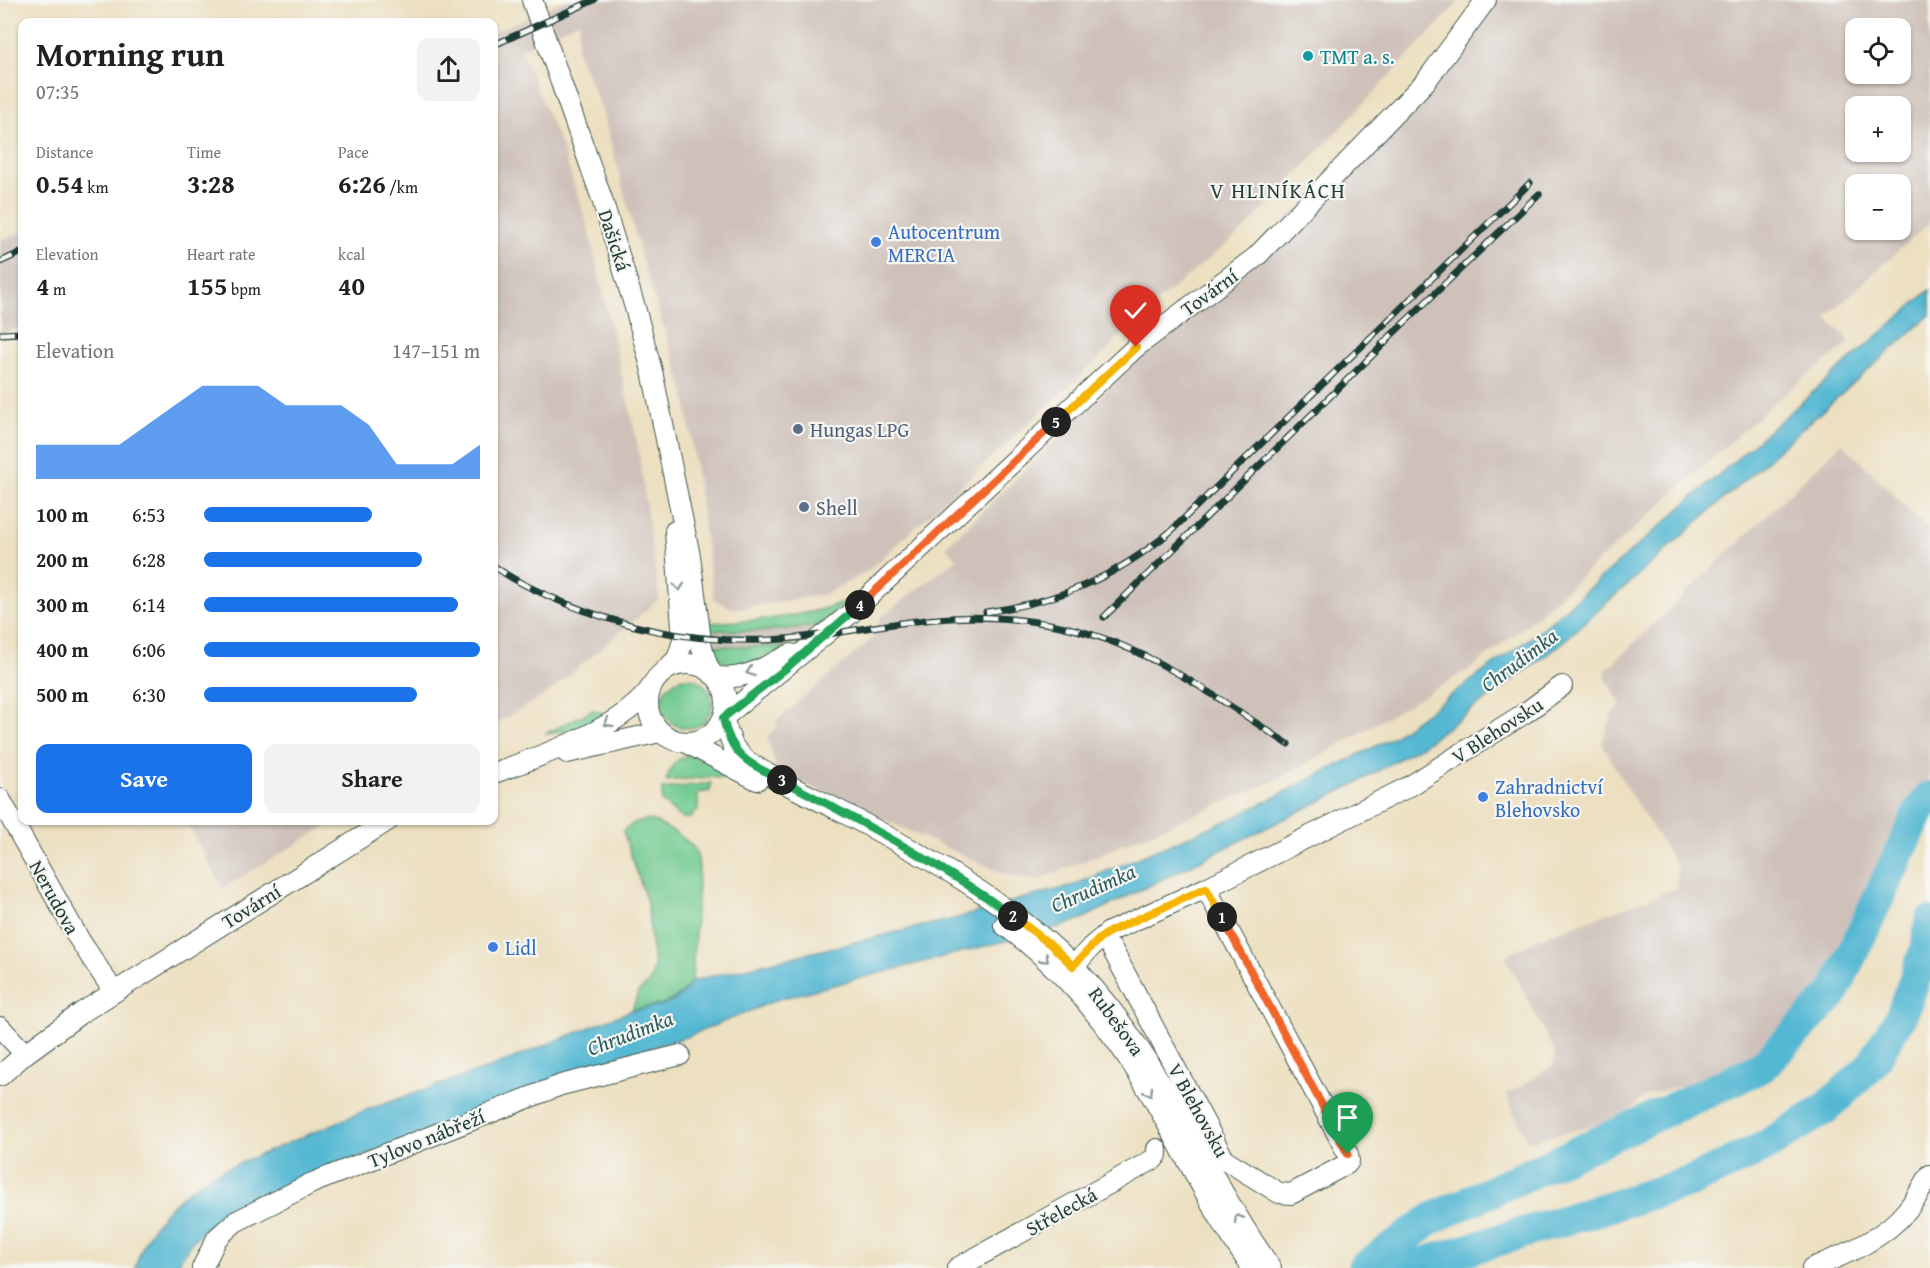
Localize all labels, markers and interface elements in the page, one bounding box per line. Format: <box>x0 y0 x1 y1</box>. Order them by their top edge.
map controls <box>1845 18 1911 240</box>
button: locate <box>1845 18 1911 84</box>
text: Morning run <box>36 30 225 78</box>
button: share <box>417 38 480 101</box>
place label: TMT a. s. <box>1320 42 1395 71</box>
marker: TMT a. s. <box>1301 49 1315 63</box>
text: 07:35 <box>36 77 79 106</box>
button: + <box>1845 96 1911 162</box>
text: Distance <box>36 140 93 164</box>
text: Time <box>187 140 221 164</box>
text: Pace <box>338 140 369 164</box>
text: 0.54 <box>36 164 84 203</box>
text: 3:28 <box>187 164 235 203</box>
text: 6:26 <box>338 164 386 203</box>
button: − <box>1845 174 1911 240</box>
text: km <box>84 175 108 199</box>
text: /km <box>386 175 418 199</box>
district label: V HLINÍKÁCH <box>1210 175 1346 206</box>
street label: Dašická <box>591 205 639 275</box>
place label: Autocentrum MERCIA <box>888 217 1001 269</box>
marker: Autocentrum MERCIA <box>869 235 883 249</box>
text: Elevation <box>36 242 99 266</box>
text: Heart rate <box>187 242 256 266</box>
text: kcal <box>338 242 365 266</box>
street label: Tovární <box>1174 261 1244 323</box>
text: 4 <box>36 266 49 305</box>
text: 155 <box>187 266 227 305</box>
text: 40 <box>338 266 365 305</box>
text: m <box>49 277 66 301</box>
text: bpm <box>227 277 261 301</box>
pin <box>1110 285 1161 347</box>
icon: check <box>1119 294 1152 327</box>
text: Elevation <box>36 336 114 365</box>
text: 147–151 m <box>392 336 480 365</box>
pin: 5 <box>1041 407 1071 437</box>
text: 5 <box>1052 410 1060 434</box>
place label: Hungas LPG <box>810 415 910 444</box>
marker: Hungas LPG <box>791 422 805 436</box>
place label: Shell <box>816 493 858 522</box>
text: 100 m <box>36 500 89 529</box>
text: 6:53 <box>132 500 166 529</box>
marker: Shell <box>797 500 811 514</box>
text: 200 m <box>36 545 89 574</box>
text: 6:28 <box>132 545 166 574</box>
one-way arrow <box>672 582 685 591</box>
text: 300 m <box>36 590 89 619</box>
text: 6:14 <box>132 590 166 619</box>
pin: 4 <box>845 590 875 620</box>
text: 4 <box>856 593 864 617</box>
water label: Chrudimka <box>1474 620 1564 699</box>
text: 400 m <box>36 635 89 664</box>
text: 6:06 <box>132 635 166 664</box>
one-way arrow <box>745 665 756 678</box>
text: 500 m <box>36 680 89 709</box>
text: 6:30 <box>132 680 166 709</box>
street label: V Blehovsku <box>1446 689 1549 770</box>
one-way arrow <box>604 716 614 727</box>
button: Save <box>36 744 252 813</box>
button: Share <box>264 744 480 813</box>
pin: 3 <box>767 765 797 795</box>
text: 3 <box>778 768 786 792</box>
place label: Zahradnictví Blehovsko <box>1495 772 1603 824</box>
marker: Zahradnictví Blehovsko <box>1476 790 1490 804</box>
street label: Nerudova <box>23 855 88 940</box>
water label: Chrudimka <box>1046 855 1141 920</box>
street label: Tovární <box>216 876 286 935</box>
pin: 2 <box>998 901 1028 931</box>
pin: 1 <box>1207 902 1237 932</box>
text: 2 <box>1009 904 1017 928</box>
text: 1 <box>1218 905 1226 929</box>
place label: Lidl <box>505 933 537 962</box>
marker: Lidl <box>486 940 500 954</box>
one-way arrow <box>1038 952 1049 963</box>
street label: Rubešova <box>1082 981 1152 1062</box>
water label: Chrudimka <box>583 1002 678 1064</box>
street label: V Blehovsku <box>1161 1058 1237 1163</box>
one-way arrow <box>1141 1085 1153 1096</box>
pin <box>1322 1092 1373 1154</box>
street label: Tylovo nábřeží <box>363 1101 489 1175</box>
icon: arrive <box>1331 1101 1364 1134</box>
street label: Střelecká <box>1020 1179 1102 1243</box>
one-way arrow <box>1234 1214 1246 1224</box>

